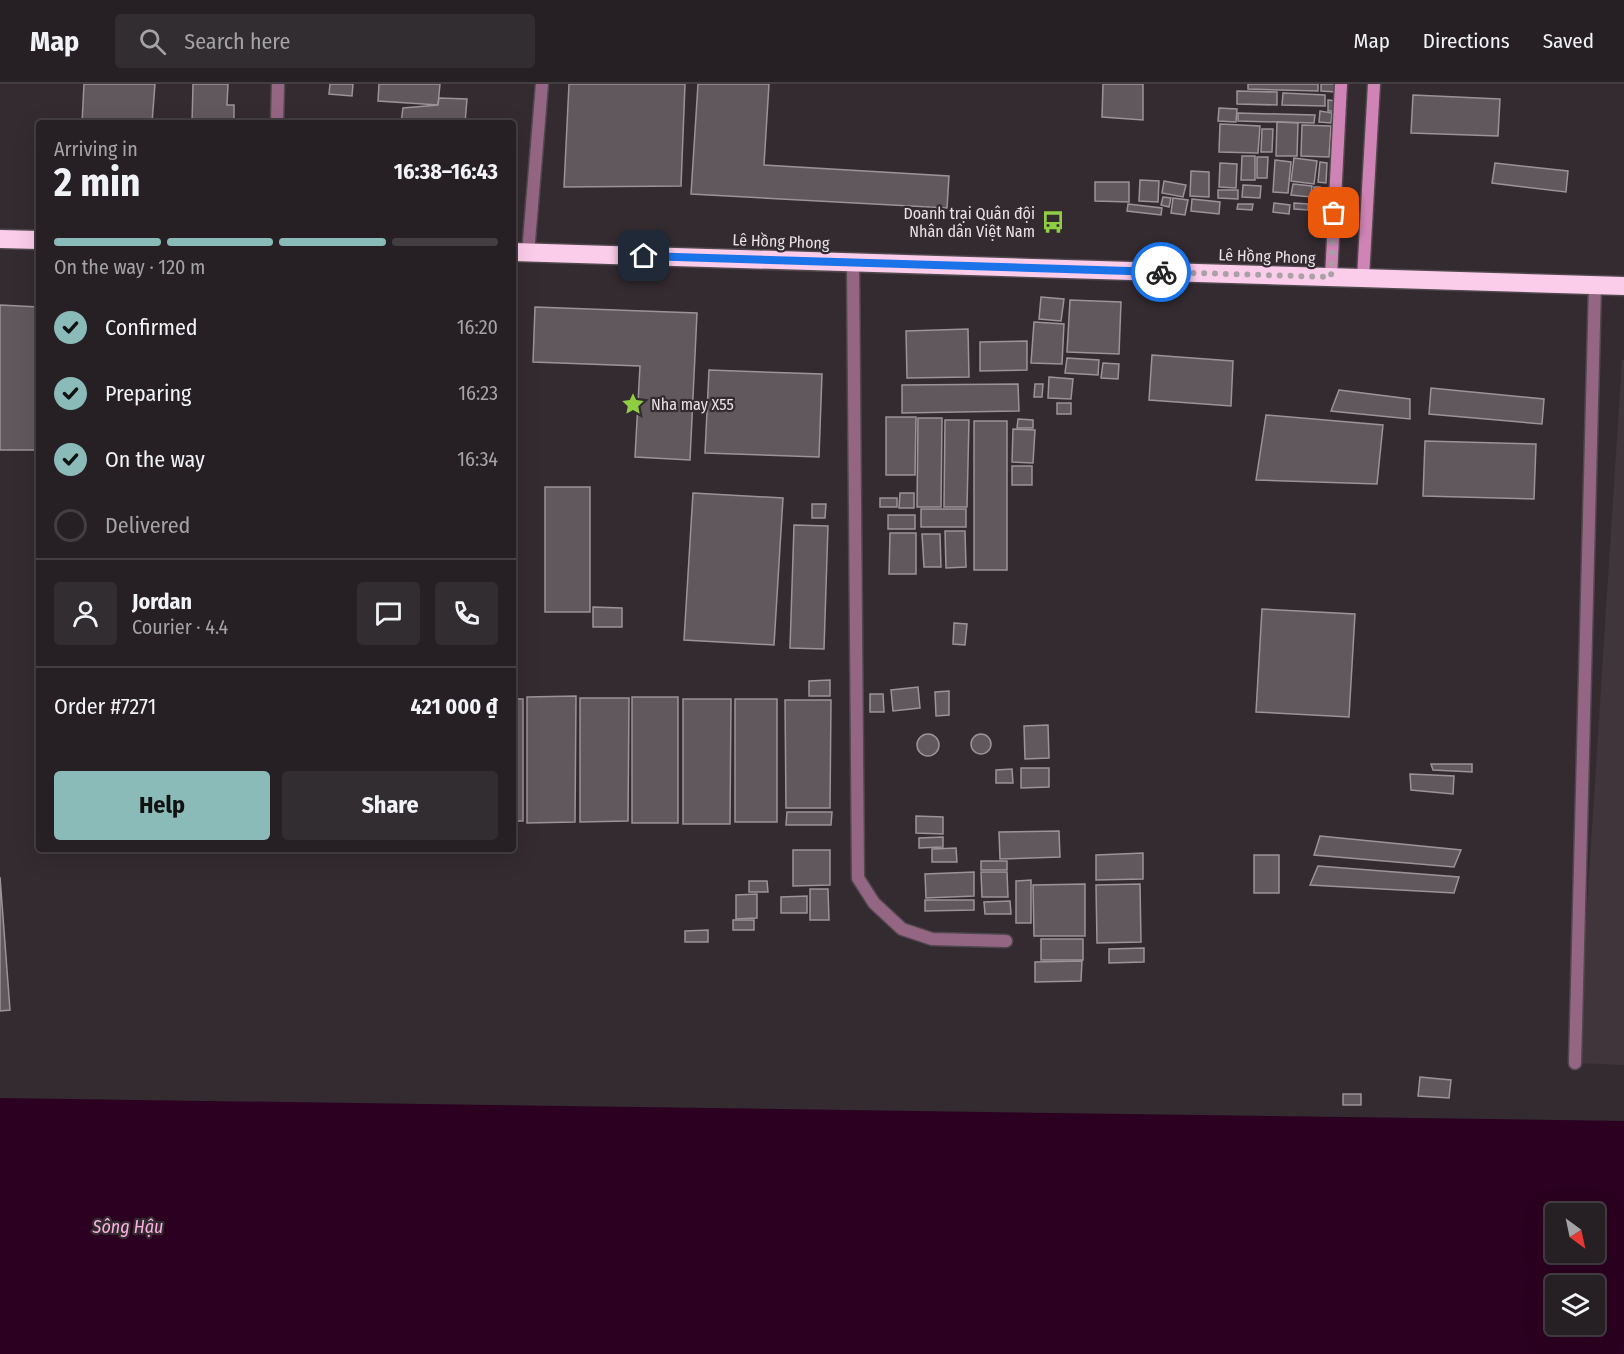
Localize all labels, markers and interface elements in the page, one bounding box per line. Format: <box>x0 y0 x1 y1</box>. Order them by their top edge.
search box <box>115 14 535 68</box>
text: Map <box>30 25 79 58</box>
icon: search <box>136 25 169 58</box>
text: Search here <box>184 28 290 55</box>
text: Map <box>1353 28 1390 54</box>
text: Directions <box>1423 28 1510 54</box>
text: Saved <box>1543 28 1594 54</box>
text: Arriving in <box>54 137 138 161</box>
text: 16:38–16:43 <box>394 158 498 185</box>
text: 2 min <box>54 160 140 206</box>
pin <box>1308 187 1359 238</box>
icon: bag <box>1317 196 1350 229</box>
place label: Doanh trại Quân đội Nhân dân Việt Nam <box>903 204 1035 241</box>
bus stop icon: Doanh trại Quân đội Nhân dân Việt Nam <box>1040 209 1066 235</box>
street label: Lê Hồng Phong <box>732 229 830 253</box>
pin <box>618 230 669 281</box>
icon: home <box>627 239 660 272</box>
courier <box>1131 242 1191 302</box>
street label: Lê Hồng Phong <box>1218 244 1316 268</box>
text: On the way · 120 m <box>54 255 205 279</box>
icon: bike <box>1145 256 1178 289</box>
icon: check <box>54 311 87 344</box>
text: Confirmed <box>105 314 198 341</box>
text: 16:20 <box>457 315 498 339</box>
icon: check <box>54 377 87 410</box>
text: Preparing <box>105 380 191 407</box>
text: 16:23 <box>458 381 498 405</box>
place icon: Nha may X55 <box>620 391 646 417</box>
place label: Nha may X55 <box>651 395 734 414</box>
icon: check <box>54 443 87 476</box>
text: On the way <box>105 446 205 473</box>
text: 16:34 <box>457 447 498 471</box>
text: Delivered <box>105 512 190 539</box>
button: person <box>54 582 117 645</box>
button: chat <box>357 582 420 645</box>
button: phone <box>435 582 498 645</box>
text: Jordan <box>132 588 192 615</box>
text: Courier · 4.4 <box>132 615 228 639</box>
text: Order #7271 <box>54 693 156 720</box>
text: 421 000 ₫ <box>411 693 498 720</box>
button: Help <box>54 771 270 840</box>
button: Share <box>282 771 498 840</box>
north arrow <box>1545 1203 1605 1263</box>
map controls <box>1545 1203 1605 1335</box>
water label: Sông Hậu <box>92 1216 163 1238</box>
button: layers <box>1545 1275 1605 1335</box>

